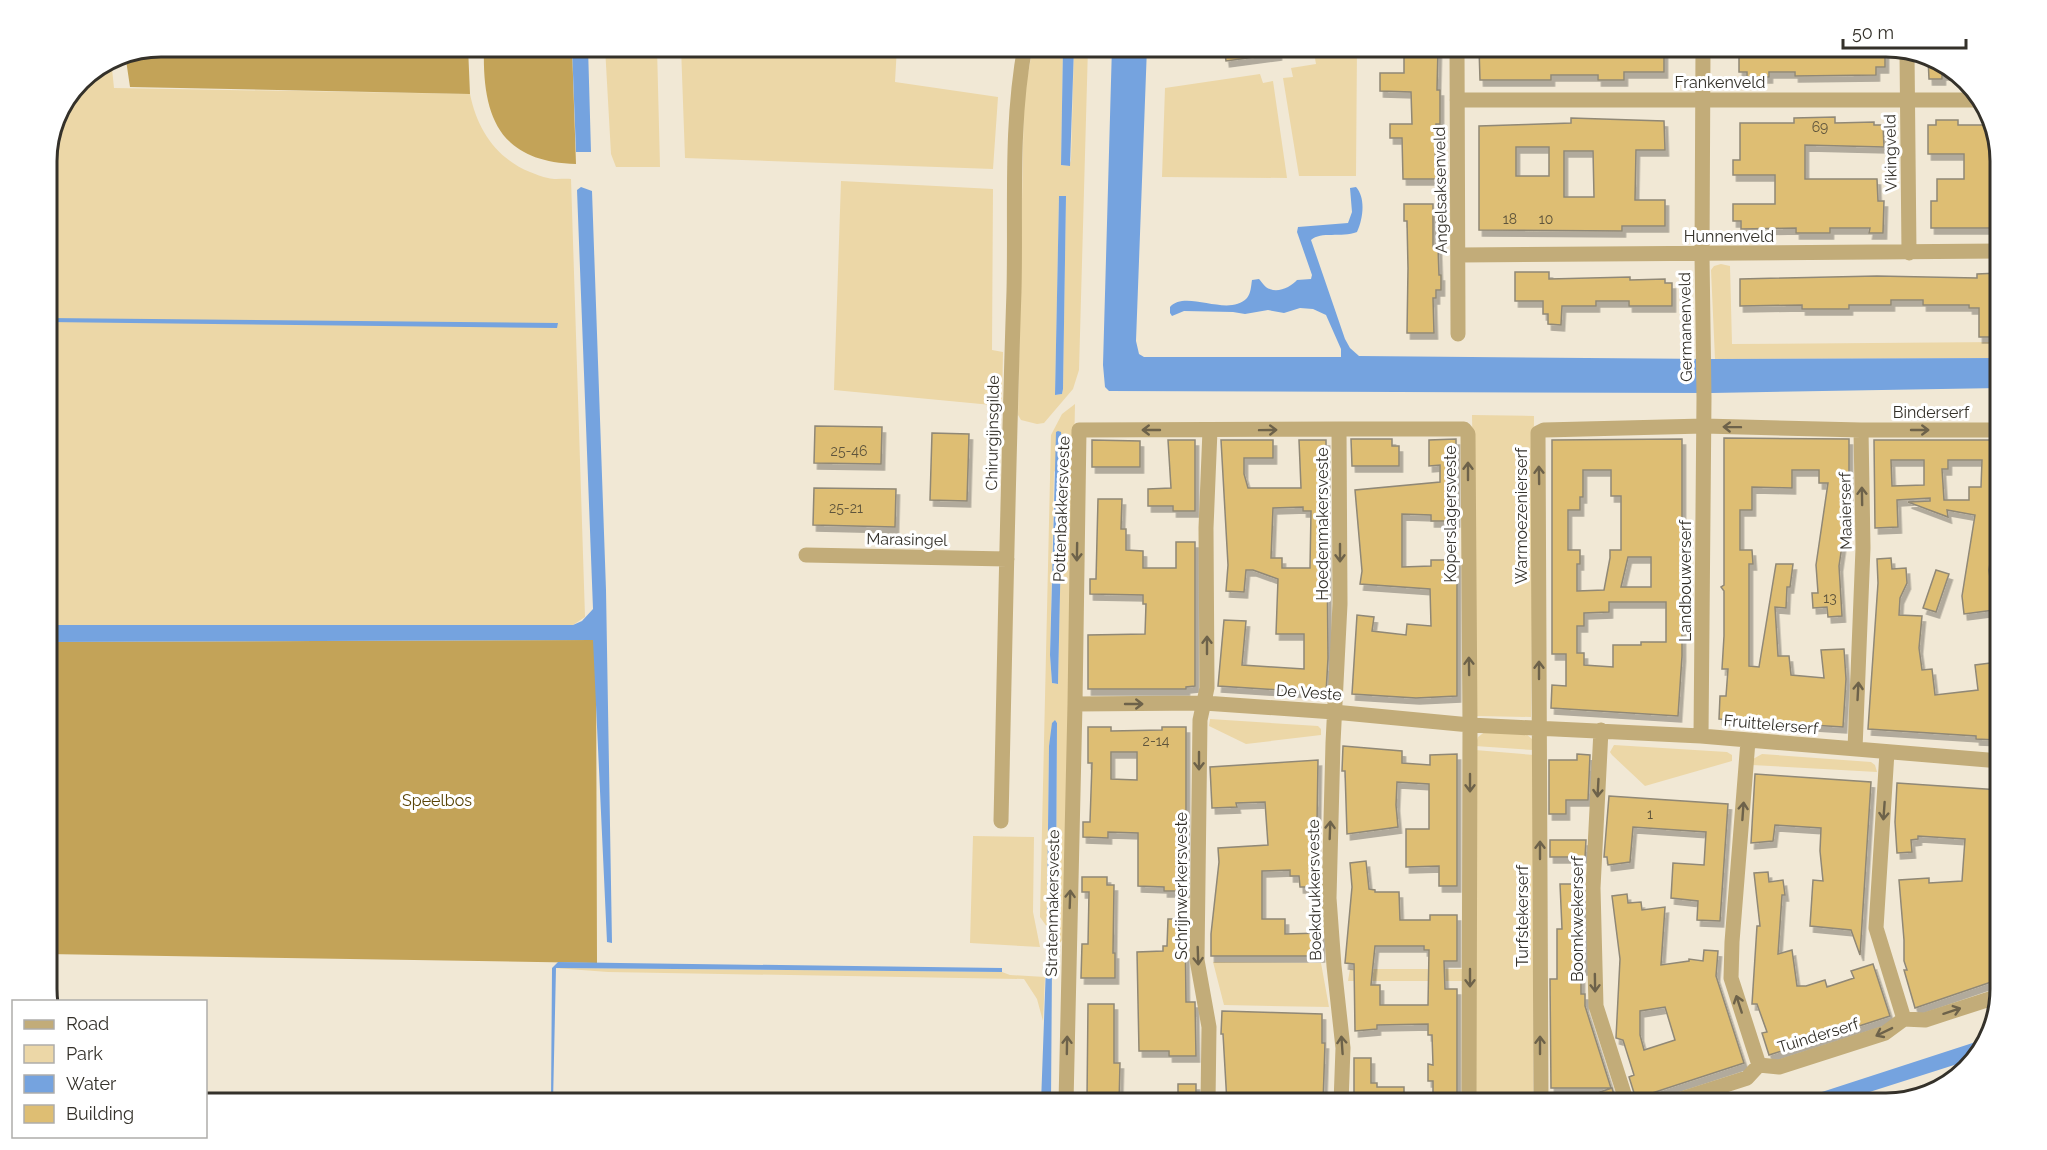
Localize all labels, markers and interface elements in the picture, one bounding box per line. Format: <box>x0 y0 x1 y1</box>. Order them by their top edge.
scale bar <box>1843 12 1966 50</box>
text: 50 m <box>1852 22 1894 43</box>
street label: Frankenveld <box>1675 73 1766 92</box>
street label: Vikingveld <box>1880 114 1901 192</box>
house number: 69 <box>1812 119 1828 135</box>
street label: Angelsaksenveld <box>1430 126 1451 254</box>
house number: 18 <box>1503 211 1517 227</box>
house number: 10 <box>1539 211 1553 227</box>
street label: Hunnenveld <box>1684 227 1774 246</box>
street label: Germanenveld <box>1675 272 1696 382</box>
street label: Chirurgijnsgilde <box>982 375 1003 491</box>
street label: Binderserf <box>1893 403 1970 422</box>
one-way arrow <box>1723 421 1743 433</box>
one-way arrow <box>1142 424 1162 436</box>
one-way arrow <box>1258 424 1278 435</box>
one-way arrow <box>1909 424 1929 436</box>
street label: Pottenbakkersveste <box>1049 436 1074 582</box>
house number: 25-46 <box>831 443 867 459</box>
street label: Koperslagersveste <box>1441 445 1460 583</box>
street label: Hoedenmakersveste <box>1313 447 1332 601</box>
street label: Warmoezenierserf <box>1512 447 1531 584</box>
one-way arrow <box>1462 462 1474 482</box>
one-way arrow <box>1533 466 1545 486</box>
street label: Maaierserf <box>1835 471 1856 550</box>
one-way arrow <box>1857 486 1868 506</box>
house number: 25-21 <box>829 500 863 516</box>
street label: Landbouwerserf <box>1676 519 1695 642</box>
street label: Marasingel <box>866 529 948 550</box>
one-way arrow <box>1071 542 1083 562</box>
one-way arrow <box>1334 542 1346 562</box>
house number: 13 <box>1823 590 1837 606</box>
one-way arrow <box>1201 635 1213 655</box>
one-way arrow <box>1464 657 1475 677</box>
one-way arrow <box>1533 661 1545 681</box>
street label: De Veste <box>1275 681 1343 704</box>
one-way arrow <box>1852 681 1863 701</box>
one-way arrow <box>1123 698 1143 709</box>
street label: Fruittelerserf <box>1723 711 1820 738</box>
house number: 2-14 <box>1143 733 1170 749</box>
one-way arrow <box>1194 751 1205 771</box>
one-way arrow <box>1464 773 1476 793</box>
one-way arrow <box>1592 778 1603 798</box>
park label: Speelbos <box>402 791 472 810</box>
one-way arrow <box>1878 800 1889 820</box>
one-way arrow <box>1738 801 1749 821</box>
house number: 1 <box>1647 806 1653 822</box>
street label: Schrijnwerkersveste <box>1172 812 1191 960</box>
street label: Boekdrukkersveste <box>1304 819 1325 961</box>
one-way arrow <box>1325 820 1336 840</box>
street label: Stratenmakersveste <box>1042 829 1063 977</box>
one-way arrow <box>1534 840 1546 860</box>
street label: Boomkwekerserf <box>1568 855 1587 982</box>
street label: Turfstekerserf <box>1513 864 1532 967</box>
one-way arrow <box>1064 889 1075 909</box>
one-way arrow <box>1192 946 1203 966</box>
one-way arrow <box>1464 968 1476 988</box>
one-way arrow <box>1590 973 1601 993</box>
one-way arrow <box>1733 995 1744 1014</box>
legend <box>12 1000 207 1138</box>
one-way arrow <box>1942 1005 1961 1016</box>
text: Road <box>66 1013 109 1034</box>
street label: Tuinderserf <box>1775 1014 1862 1057</box>
one-way arrow <box>1875 1026 1893 1038</box>
one-way arrow <box>1534 1035 1546 1055</box>
one-way arrow <box>1061 1036 1073 1056</box>
one-way arrow <box>1337 1036 1348 1056</box>
text: Park <box>66 1043 103 1064</box>
text: Water <box>66 1073 117 1094</box>
text: Building <box>66 1103 134 1124</box>

